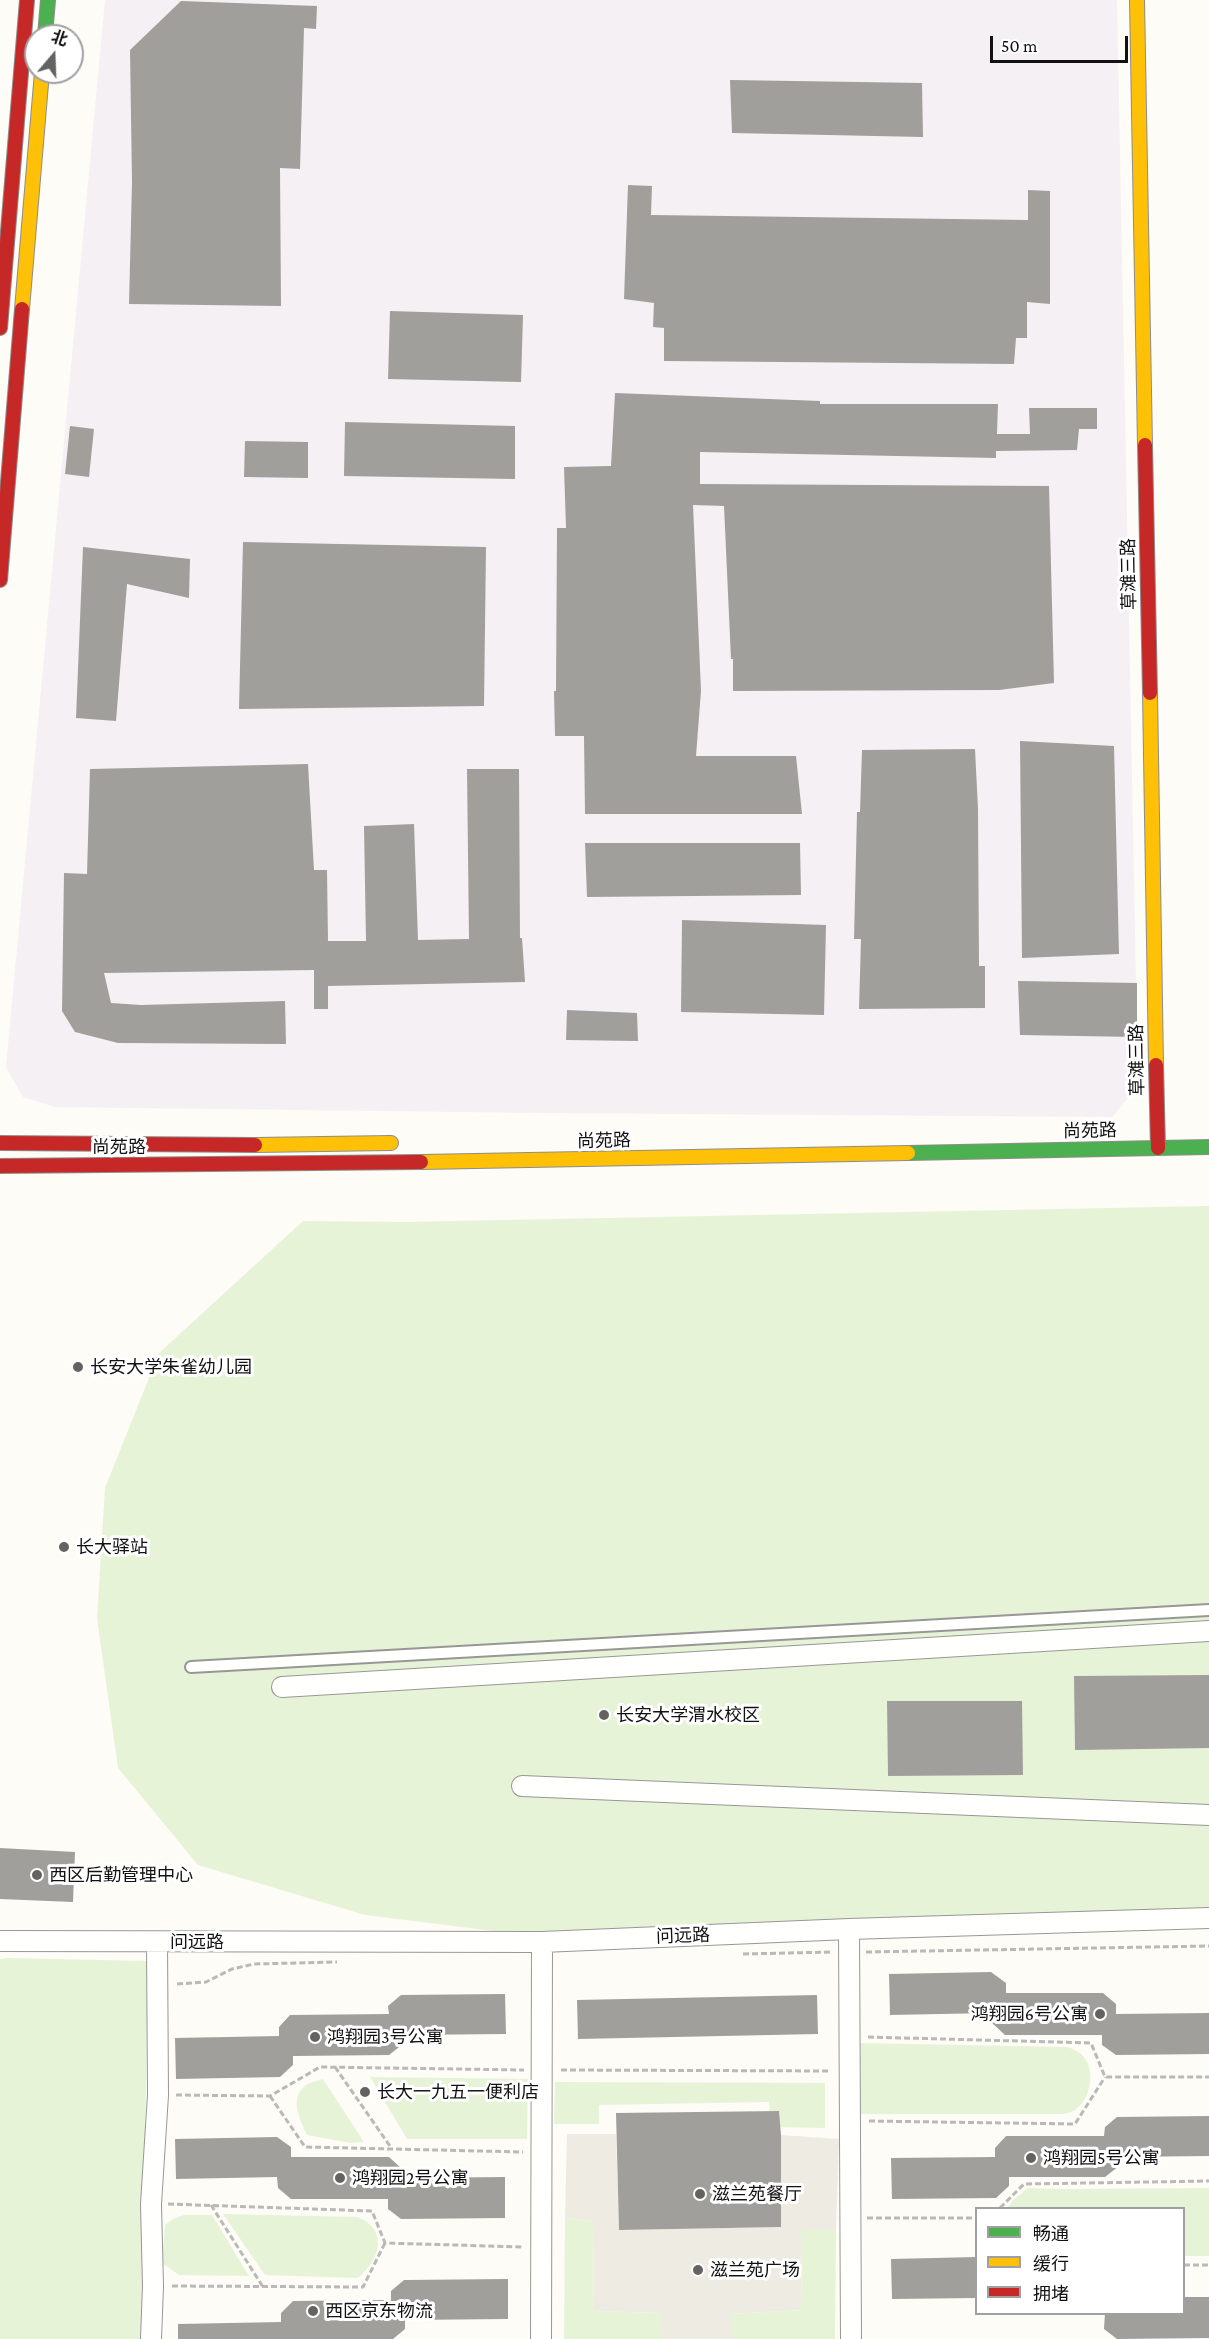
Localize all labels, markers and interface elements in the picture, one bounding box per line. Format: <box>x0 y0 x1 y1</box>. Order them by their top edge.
north arrow <box>24 24 84 84</box>
scale bar <box>993 24 1131 62</box>
text: 北 <box>49 28 70 49</box>
text: 50 m <box>1001 36 1038 56</box>
street label: 草滩三路 <box>1118 538 1140 610</box>
street label: 草滩三路 <box>1126 1024 1148 1096</box>
street label: 尚苑路 <box>1063 1120 1117 1142</box>
street label: 尚苑路 <box>577 1130 631 1152</box>
street label: 尚苑路 <box>92 1136 146 1158</box>
place label: 长安大学朱雀幼儿园 <box>90 1356 252 1378</box>
marker: 长安大学朱雀幼儿园 <box>71 1360 85 1374</box>
place label: 长大驿站 <box>76 1536 148 1558</box>
marker: 长大驿站 <box>57 1540 71 1554</box>
place label: 长安大学渭水校区 <box>616 1704 760 1726</box>
marker: 长安大学渭水校区 <box>597 1708 611 1722</box>
place label: 西区后勤管理中心 <box>49 1864 193 1886</box>
marker: 西区后勤管理中心 <box>30 1868 44 1882</box>
street label: 问远路 <box>656 1924 710 1948</box>
street label: 问远路 <box>170 1931 224 1953</box>
place label: 鸿翔园6号公寓 <box>971 2003 1088 2025</box>
marker: 鸿翔园6号公寓 <box>1093 2007 1107 2021</box>
place label: 鸿翔园3号公寓 <box>327 2026 444 2048</box>
marker: 鸿翔园3号公寓 <box>308 2030 322 2044</box>
place label: 长大一九五一便利店 <box>377 2081 539 2103</box>
marker: 长大一九五一便利店 <box>358 2085 372 2099</box>
place label: 鸿翔园5号公寓 <box>1043 2147 1159 2169</box>
marker: 鸿翔园5号公寓 <box>1024 2151 1038 2165</box>
place label: 鸿翔园2号公寓 <box>352 2167 469 2189</box>
marker: 鸿翔园2号公寓 <box>333 2171 347 2185</box>
place label: 滋兰苑餐厅 <box>712 2183 802 2205</box>
marker: 滋兰苑餐厅 <box>693 2187 707 2201</box>
legend <box>975 2207 1185 2315</box>
text: 畅通 <box>1033 2224 1069 2244</box>
text: 缓行 <box>1033 2254 1069 2274</box>
place label: 滋兰苑广场 <box>710 2259 800 2281</box>
marker: 滋兰苑广场 <box>691 2263 705 2277</box>
text: 拥堵 <box>1033 2284 1069 2304</box>
place label: 西区京东物流 <box>325 2300 433 2322</box>
marker: 西区京东物流 <box>306 2304 320 2318</box>

